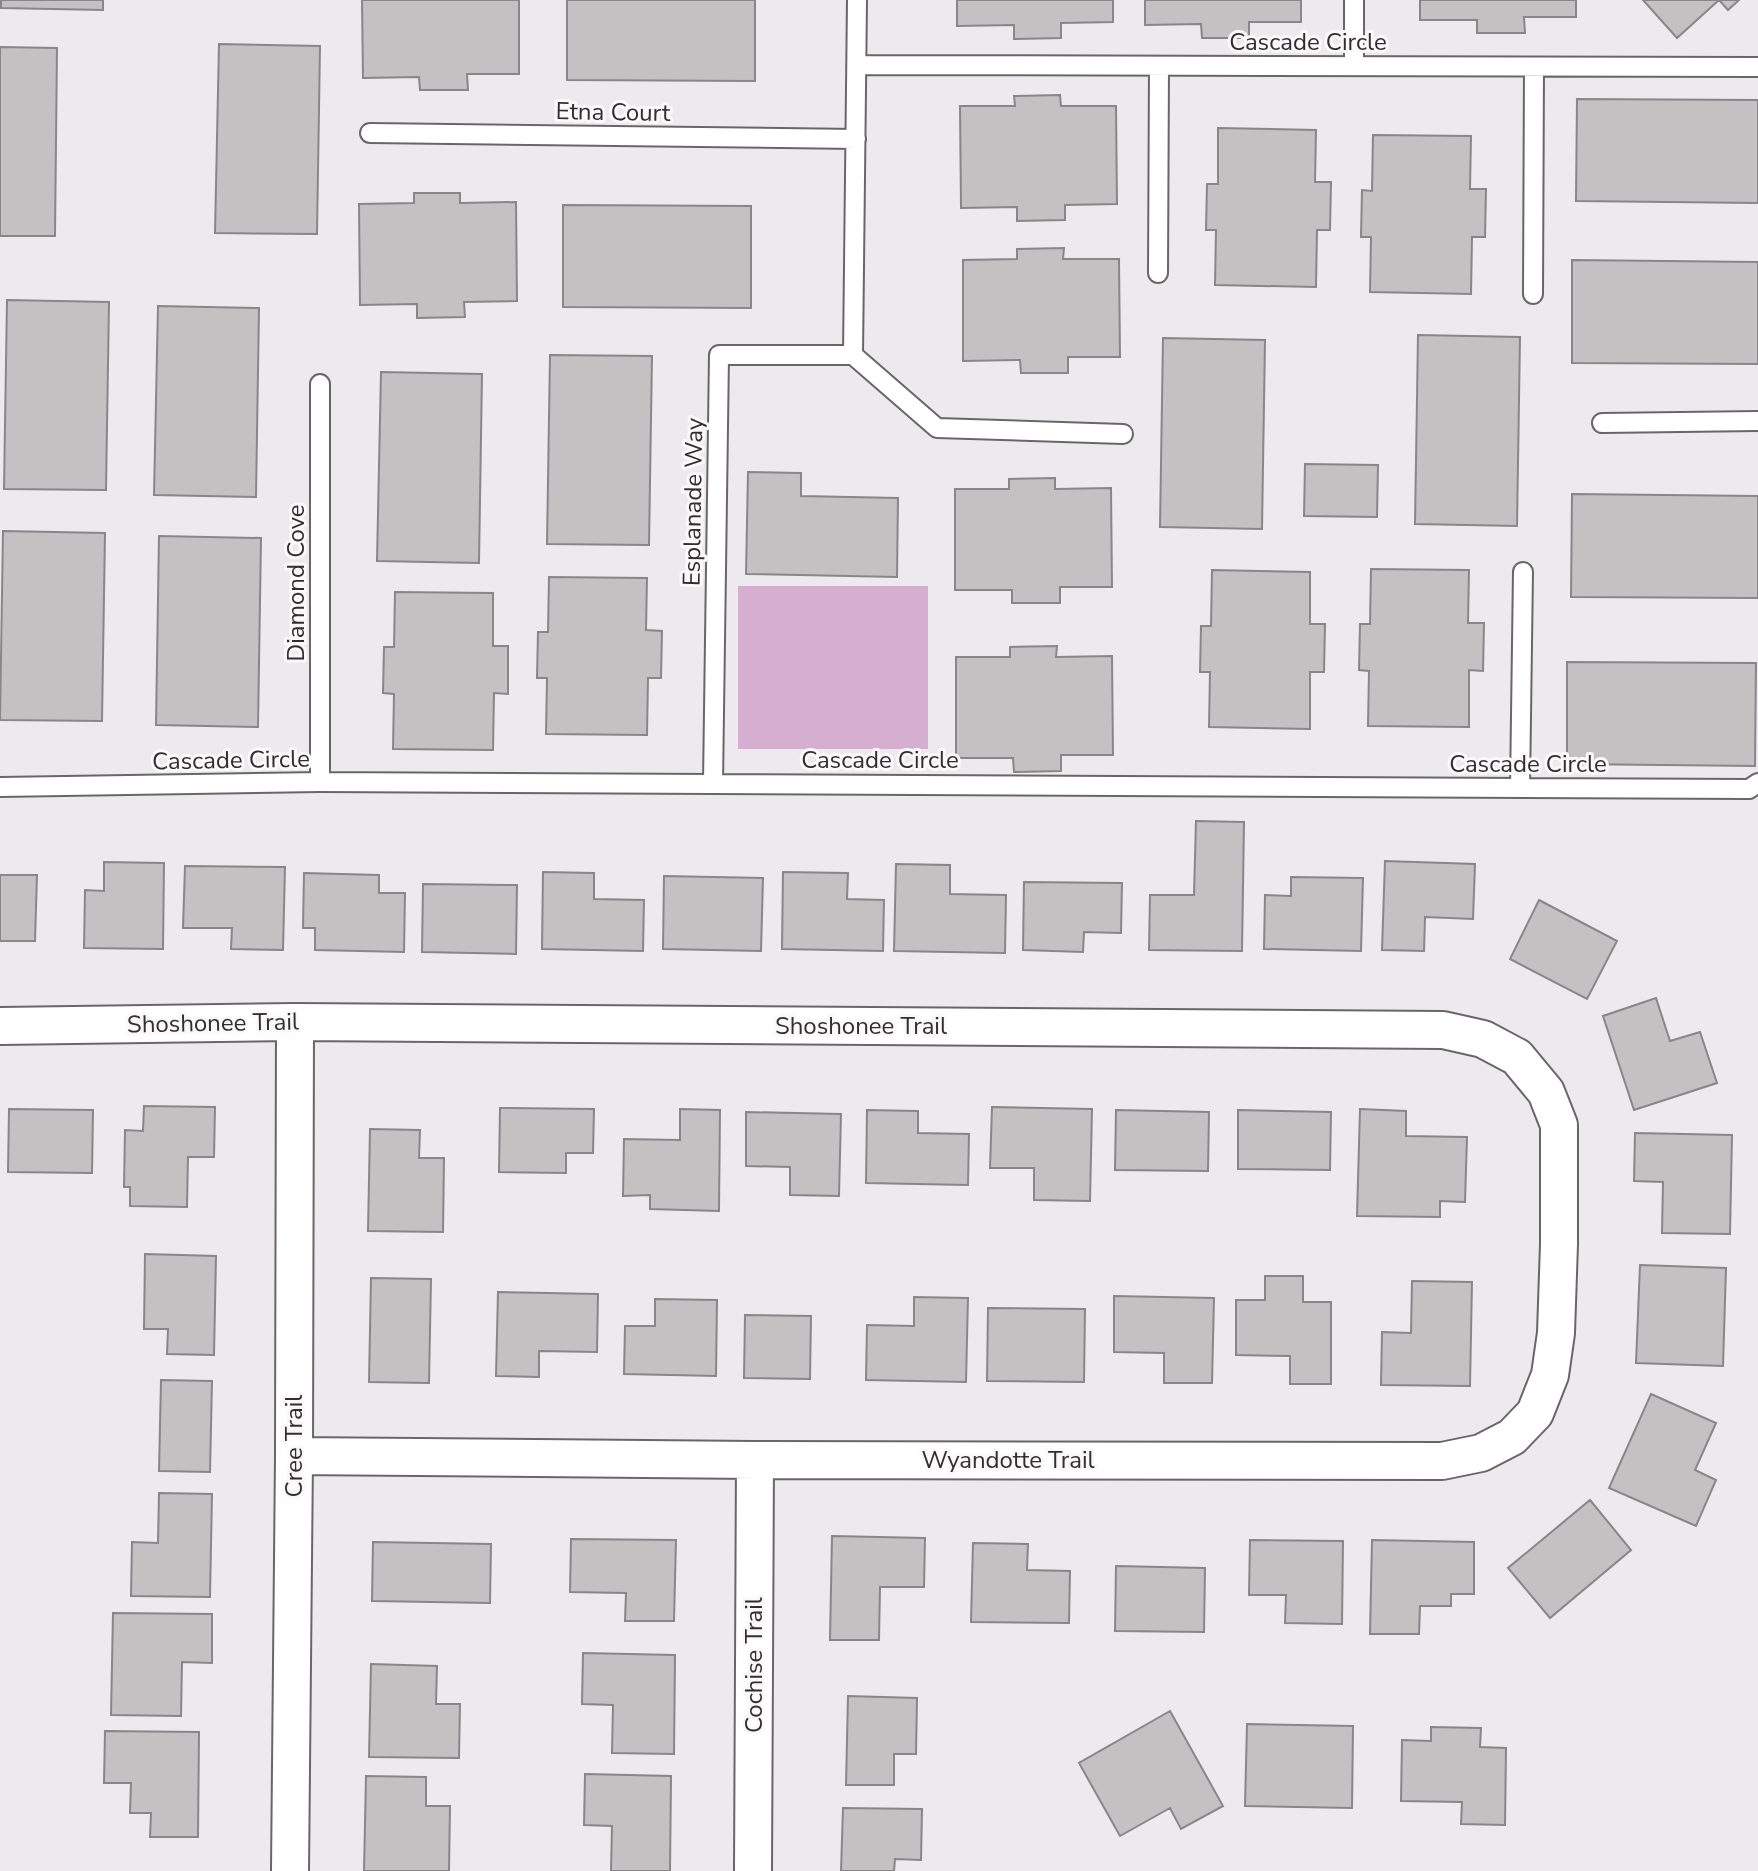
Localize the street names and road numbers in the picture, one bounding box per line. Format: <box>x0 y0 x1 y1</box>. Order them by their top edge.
street label: Cascade Circle <box>1229 26 1387 58</box>
street label: Etna Court <box>555 95 671 129</box>
street label: Esplanade Way <box>676 417 710 586</box>
street label: Diamond Cove <box>280 504 312 662</box>
street label: Cascade Circle <box>152 743 310 777</box>
street label: Cascade Circle <box>801 744 959 776</box>
street label: Cascade Circle <box>1449 748 1607 780</box>
street label: Shoshonee Trail <box>127 1006 299 1040</box>
street label: Shoshonee Trail <box>775 1010 947 1042</box>
street label: Cree Trail <box>278 1395 310 1497</box>
street label: Wyandotte Trail <box>921 1444 1095 1476</box>
street label: Cochise Trail <box>738 1597 770 1733</box>

